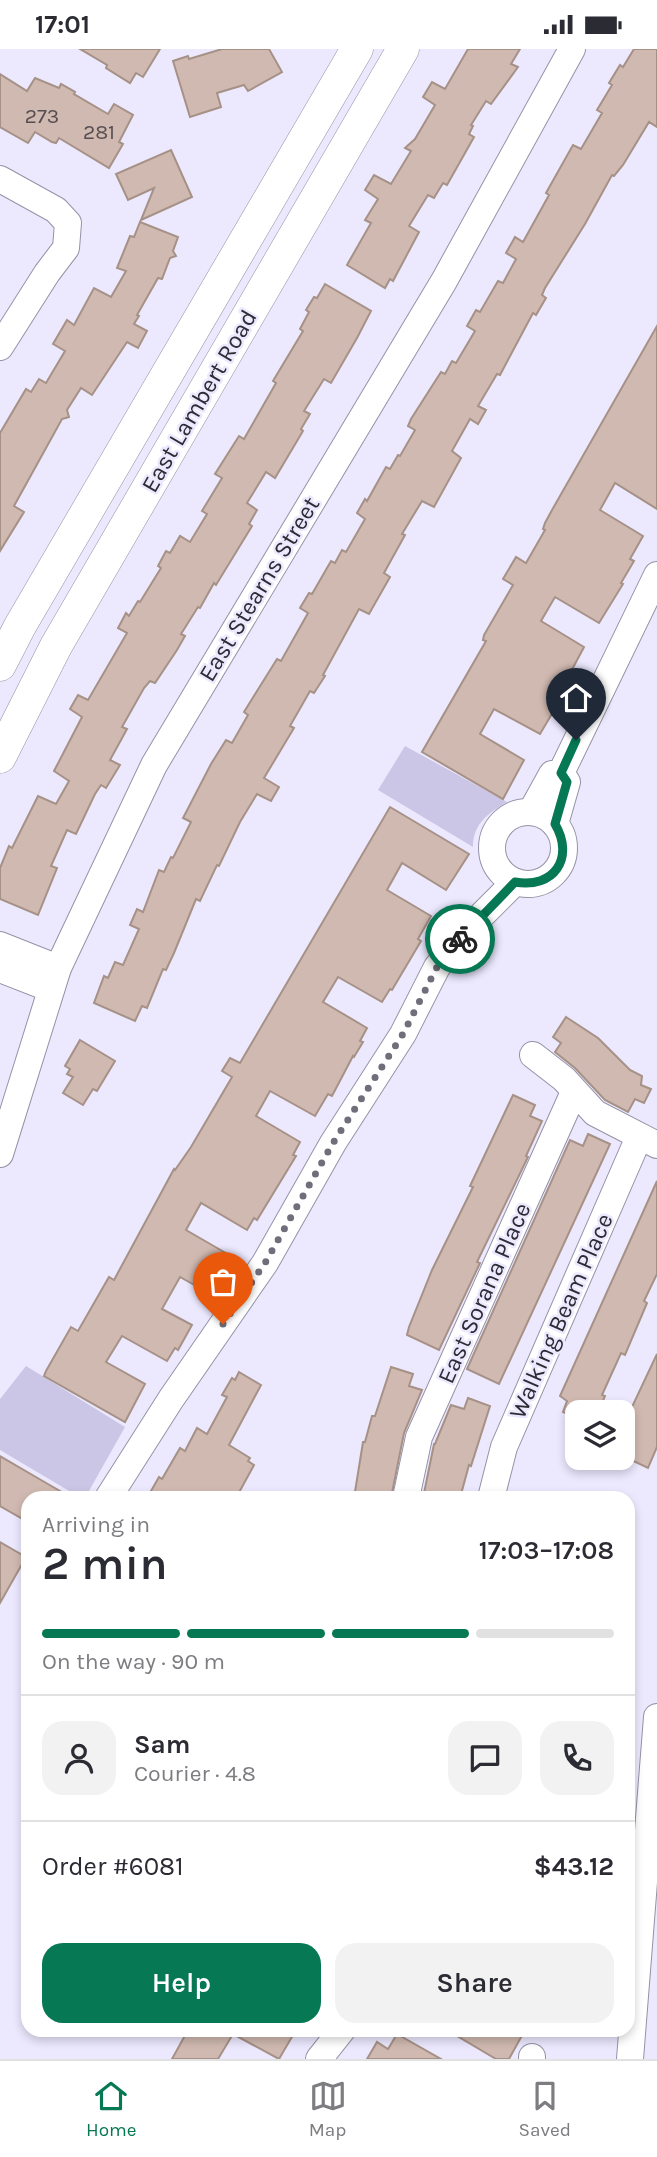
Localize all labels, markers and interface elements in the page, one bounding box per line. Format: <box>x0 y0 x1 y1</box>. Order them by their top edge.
text: 17:01 <box>35 9 90 40</box>
house number: 273 <box>25 104 59 128</box>
house number: 281 <box>83 120 115 144</box>
street label: East Lambert Road <box>135 305 263 497</box>
street label: East Stearns Street <box>193 492 325 686</box>
pin <box>546 668 606 740</box>
icon: home <box>557 679 595 717</box>
courier <box>425 904 495 974</box>
icon: bike <box>441 920 479 958</box>
street label: East Sorana Place <box>432 1198 536 1388</box>
street label: Walking Beam Place <box>503 1209 619 1423</box>
pin <box>193 1252 253 1324</box>
icon: bag <box>204 1263 242 1301</box>
map controls <box>565 1400 635 1470</box>
button: layers <box>565 1400 635 1470</box>
text: Arriving in <box>42 1511 150 1538</box>
text: 17:03–17:08 <box>479 1535 614 1566</box>
text: 2 min <box>42 1537 168 1591</box>
text: On the way · 90 m <box>42 1648 225 1675</box>
button: person <box>42 1721 116 1795</box>
button: chat <box>448 1721 522 1795</box>
button: phone <box>540 1721 614 1795</box>
text: Sam <box>134 1729 190 1760</box>
text: Courier · 4.8 <box>134 1760 256 1787</box>
text: Order #6081 <box>42 1851 184 1882</box>
text: $43.12 <box>534 1851 614 1882</box>
button: Help <box>42 1943 321 2023</box>
button: Share <box>335 1943 614 2023</box>
tab: Home <box>86 2077 137 2141</box>
tab: Map <box>309 2077 347 2141</box>
tab: Saved <box>519 2077 571 2141</box>

